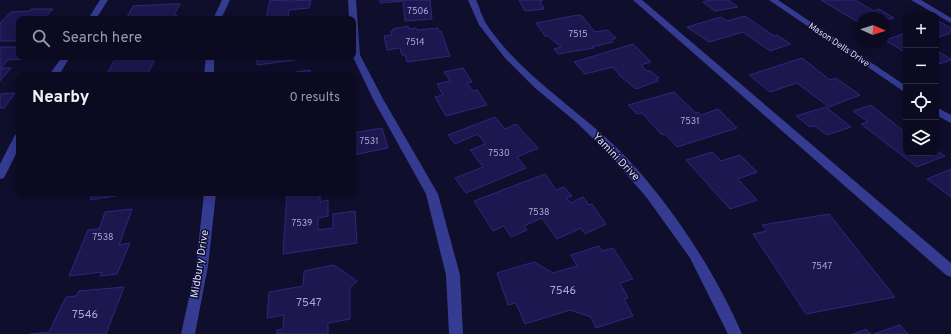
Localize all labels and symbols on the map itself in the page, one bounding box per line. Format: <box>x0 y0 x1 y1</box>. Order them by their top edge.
house number: 7506 <box>407 6 429 17</box>
north arrow <box>855 12 891 48</box>
street label: Mason Dells Drive <box>806 21 872 70</box>
house number: 7515 <box>568 29 588 40</box>
house number: 7514 <box>405 37 425 48</box>
house number: 7531 <box>680 116 700 127</box>
street label: Yamini Drive <box>589 130 643 184</box>
house number: 7531 <box>359 136 379 147</box>
house number: 7530 <box>488 148 510 159</box>
house number: 7538 <box>528 207 550 218</box>
house number: 7539 <box>292 218 312 229</box>
street label: Midbury Drive <box>188 229 212 299</box>
house number: 7538 <box>92 232 114 243</box>
house number: 7547 <box>812 261 833 272</box>
house number: 7546 <box>550 284 576 298</box>
house number: 7547 <box>296 296 322 310</box>
house number: 7546 <box>72 308 98 322</box>

